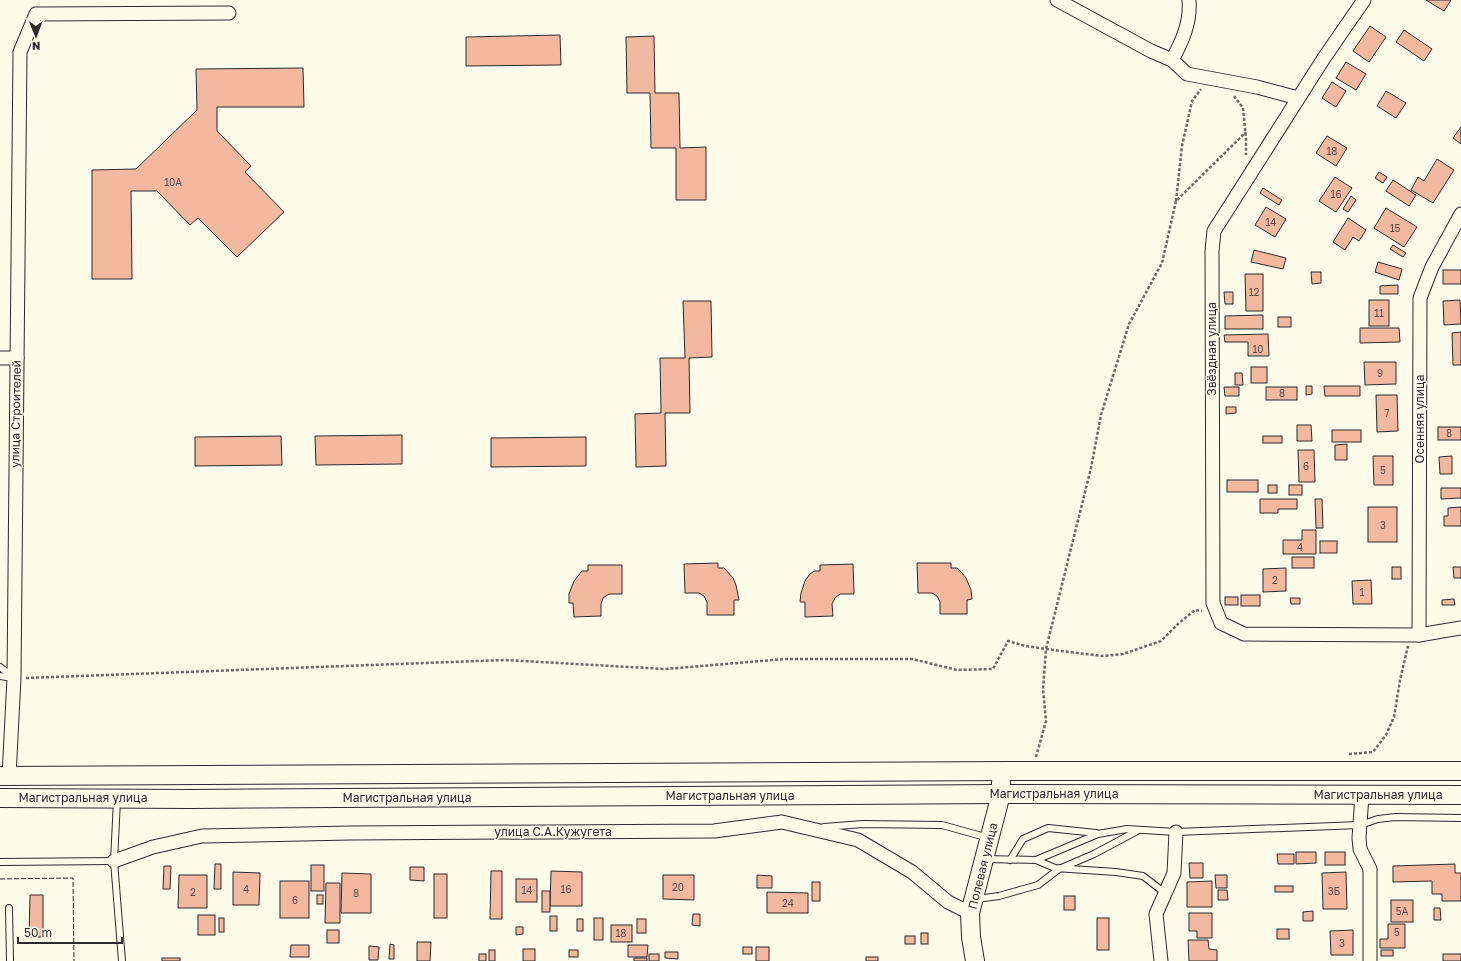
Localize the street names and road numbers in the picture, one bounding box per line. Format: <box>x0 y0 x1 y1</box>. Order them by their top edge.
street label: Звёздная улица <box>1204 302 1219 396</box>
street label: улица Строителей <box>7 360 24 468</box>
street label: Осенняя улица <box>1412 375 1427 463</box>
street label: Магистральная улица <box>990 786 1118 801</box>
street label: Магистральная улица <box>1314 787 1442 802</box>
street label: Магистральная улица <box>666 788 794 803</box>
street label: Магистральная улица <box>19 790 147 805</box>
street label: Магистральная улица <box>343 790 471 805</box>
street label: Полевая улица <box>965 821 1001 911</box>
street label: улица С.А.Кужугета <box>494 824 612 839</box>

